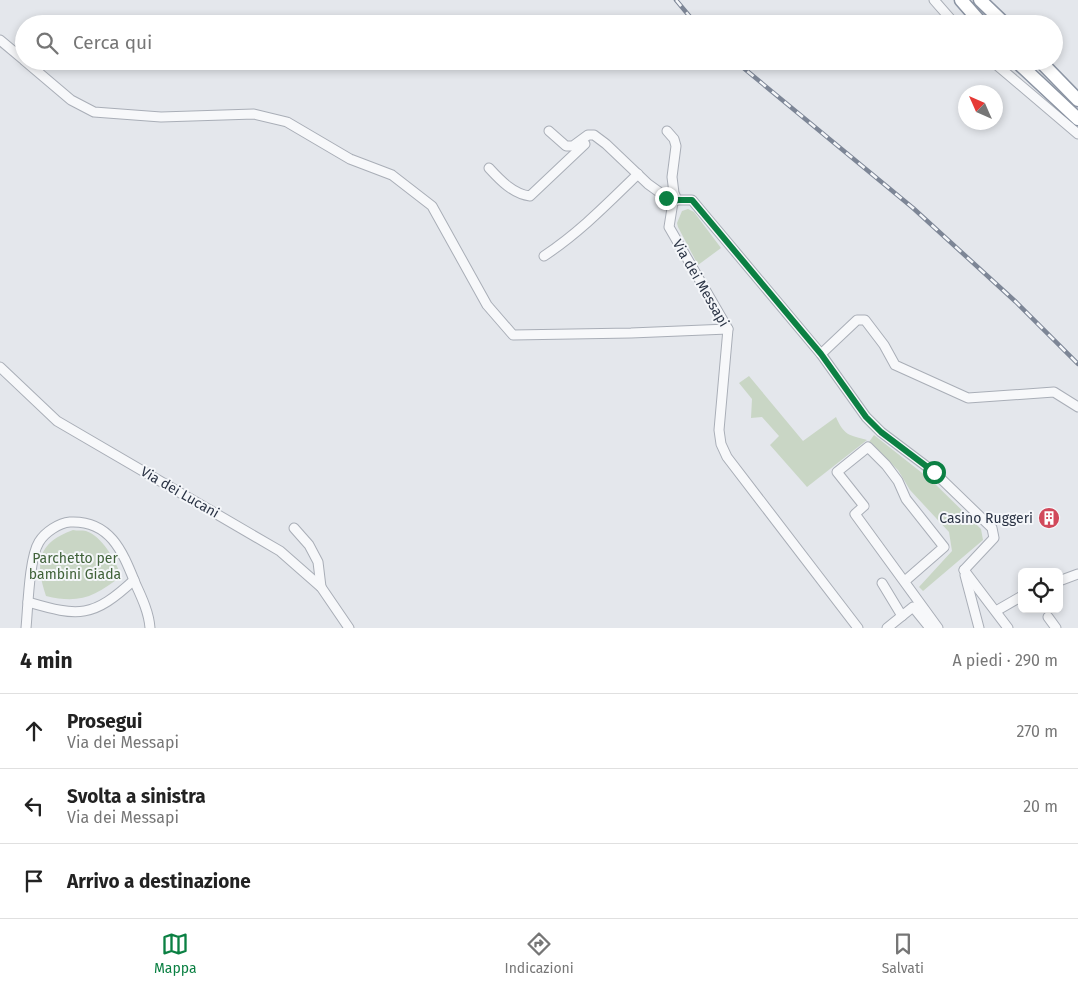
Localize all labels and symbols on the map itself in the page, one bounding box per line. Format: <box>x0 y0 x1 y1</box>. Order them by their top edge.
north arrow <box>958 85 1003 130</box>
route end <box>655 187 678 210</box>
street label: Via dei Messapi <box>669 237 732 330</box>
route start <box>923 461 946 484</box>
street label: Via dei Lucani <box>137 463 222 522</box>
building icon: Casino Ruggeri <box>1037 506 1061 530</box>
place label: Casino Ruggeri <box>939 510 1033 527</box>
park label: Parchetto per bambini Giada <box>29 550 121 583</box>

